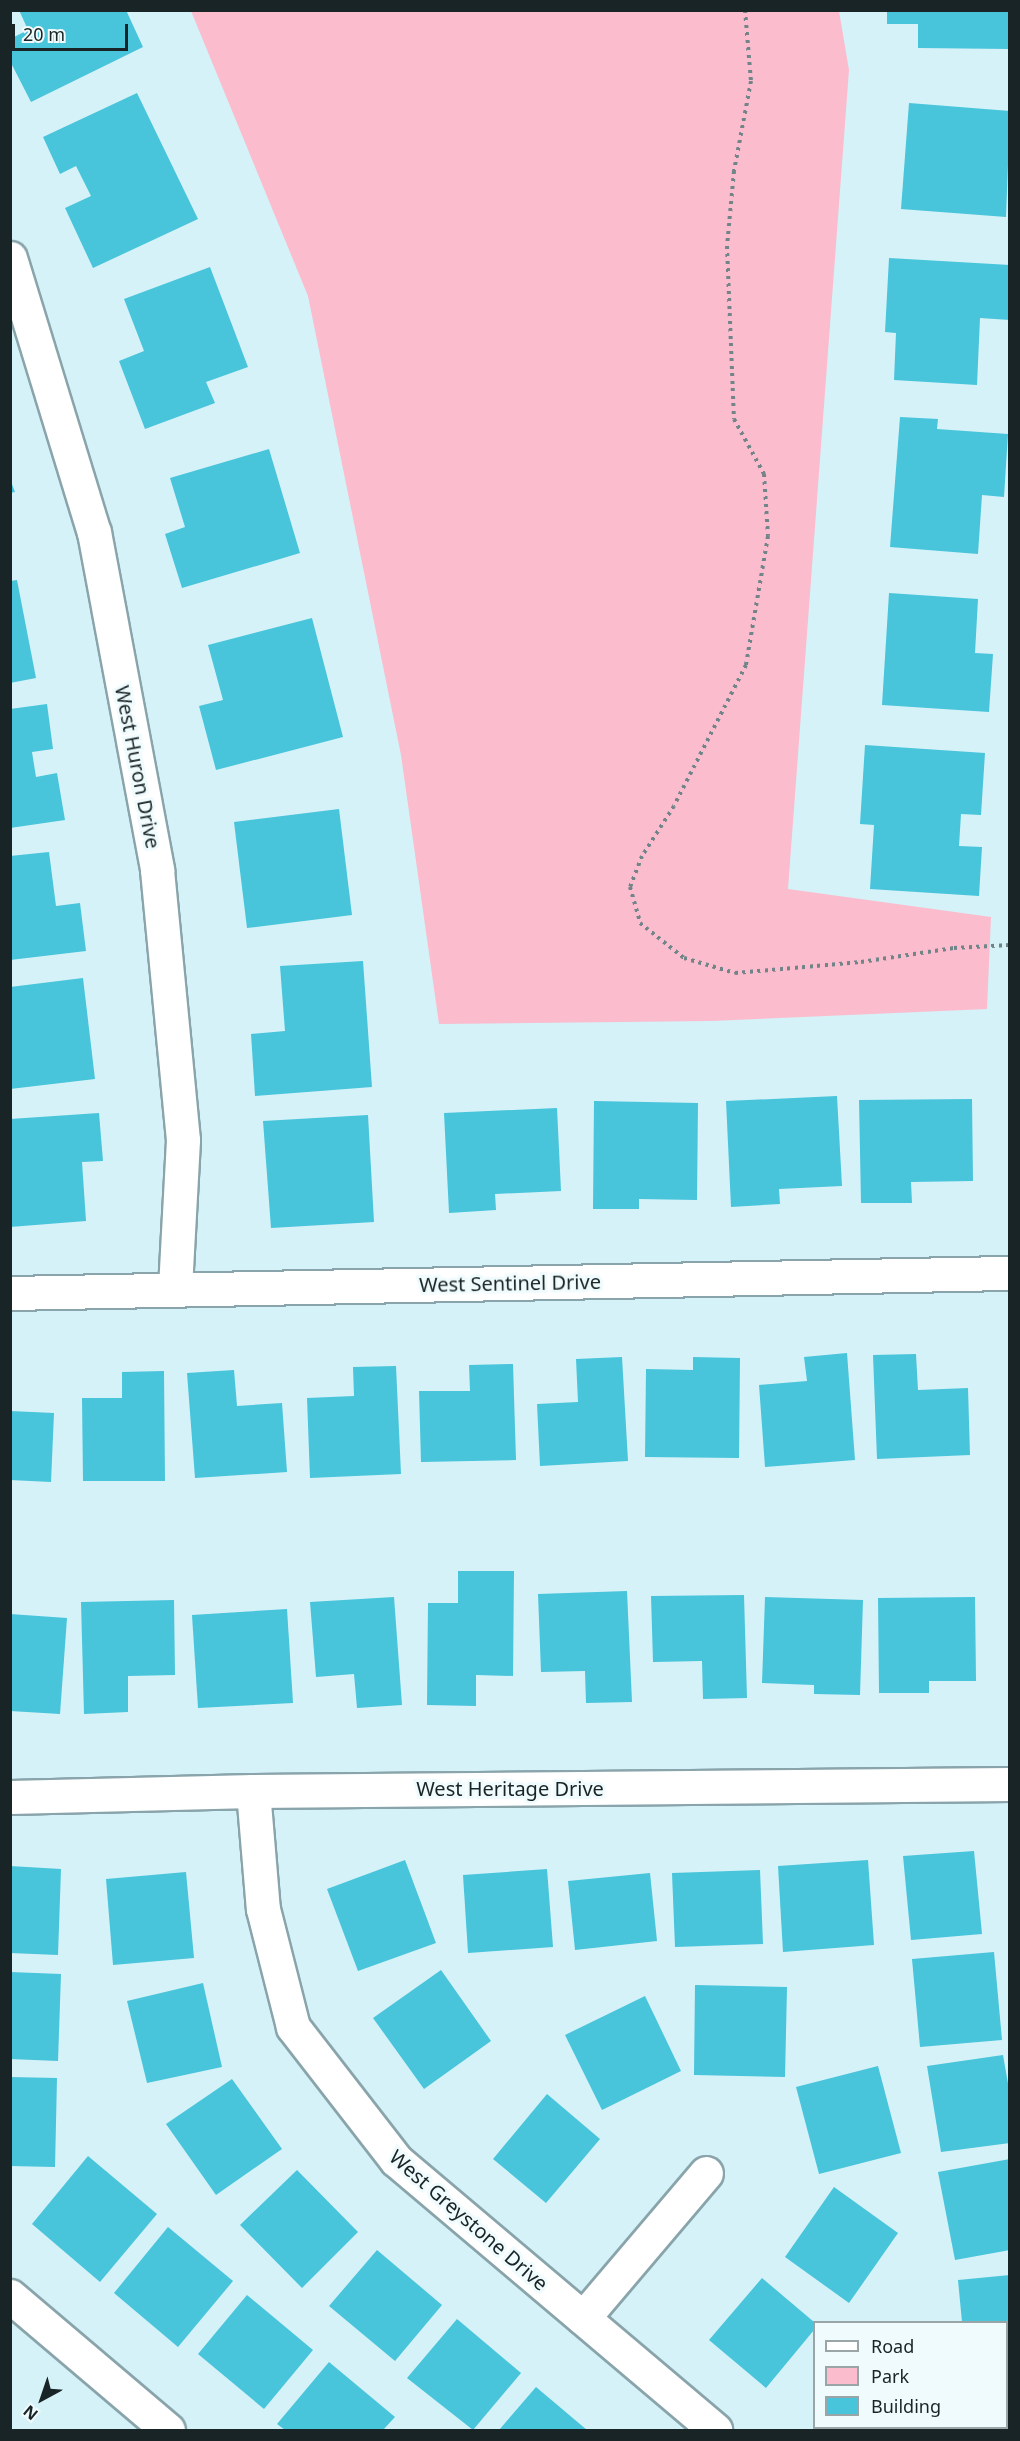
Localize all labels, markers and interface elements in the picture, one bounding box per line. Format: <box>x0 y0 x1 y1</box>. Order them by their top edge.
scale bar <box>15 12 130 50</box>
text: 20 m <box>23 22 65 46</box>
street label: West Huron Drive <box>110 683 166 851</box>
street label: West Sentinel Drive <box>419 1269 601 1297</box>
street label: West Heritage Drive <box>416 1776 604 1800</box>
street label: West Greystone Drive <box>385 2145 553 2295</box>
legend <box>813 2321 1008 2429</box>
text: Road <box>871 2334 914 2358</box>
text: Park <box>871 2364 909 2388</box>
north arrow <box>12 2369 72 2429</box>
text: Building <box>871 2394 941 2418</box>
text: N <box>18 2400 42 2425</box>

